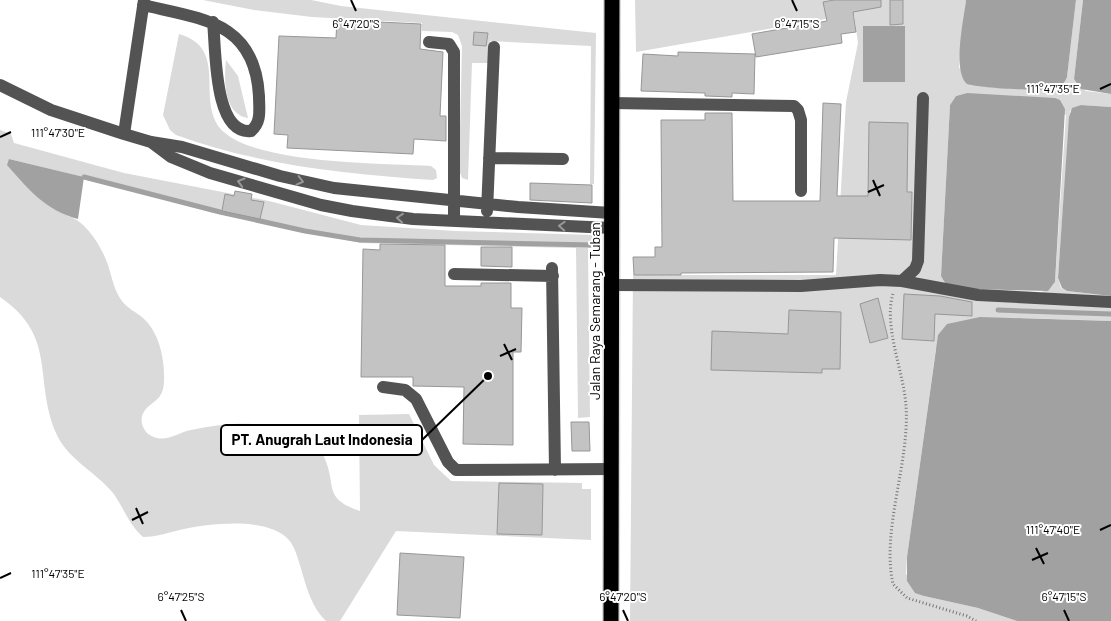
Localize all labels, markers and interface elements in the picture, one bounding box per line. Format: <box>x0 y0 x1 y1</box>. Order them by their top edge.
text: 6°47'20"S <box>332 16 380 30</box>
text: 6°47'15"S <box>775 16 819 30</box>
text: 111°47'35"E <box>1026 81 1080 95</box>
text: 111°47'30"E <box>31 125 85 139</box>
one-way arrow <box>295 175 304 186</box>
one-way arrow <box>238 178 246 188</box>
one-way arrow <box>395 212 403 223</box>
one-way arrow <box>558 220 566 231</box>
street label: Jalan Raya Semarang - Tuban <box>586 222 603 400</box>
callout: PT. Anugrah Laut Indonesia <box>221 425 422 455</box>
text: PT. Anugrah Laut Indonesia <box>231 430 413 448</box>
text: 111°47'40"E <box>1026 522 1080 536</box>
text: 111°47'35"E <box>31 566 85 580</box>
text: 6°47'25"S <box>157 589 205 603</box>
text: 6°47'20"S <box>599 589 647 603</box>
text: 6°47'15"S <box>1042 589 1086 603</box>

